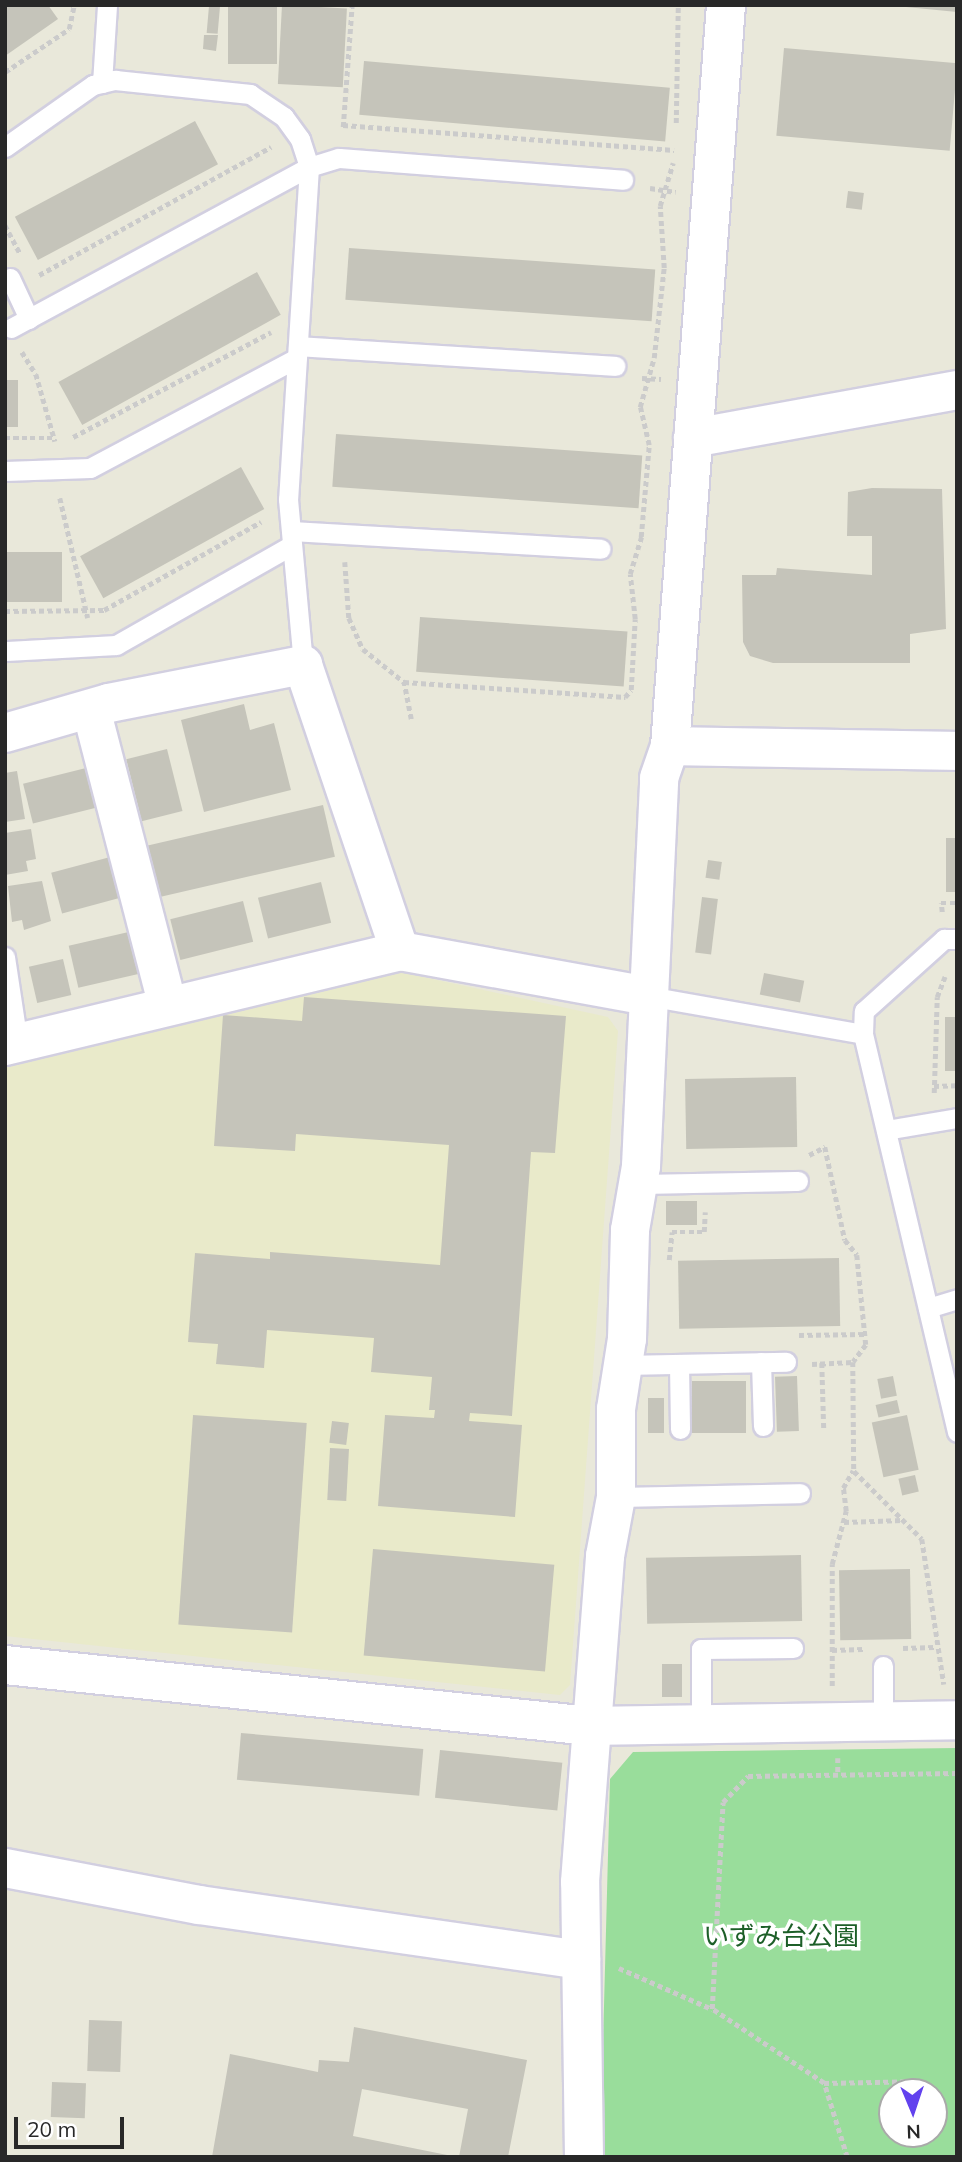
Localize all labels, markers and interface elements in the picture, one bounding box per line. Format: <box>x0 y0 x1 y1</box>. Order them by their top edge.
park label: いずみ台公園 <box>703 1920 859 1952</box>
north arrow <box>878 2078 948 2148</box>
scale bar <box>18 2102 128 2146</box>
text: 20 m <box>27 2116 76 2142</box>
text: N <box>906 2120 921 2144</box>

